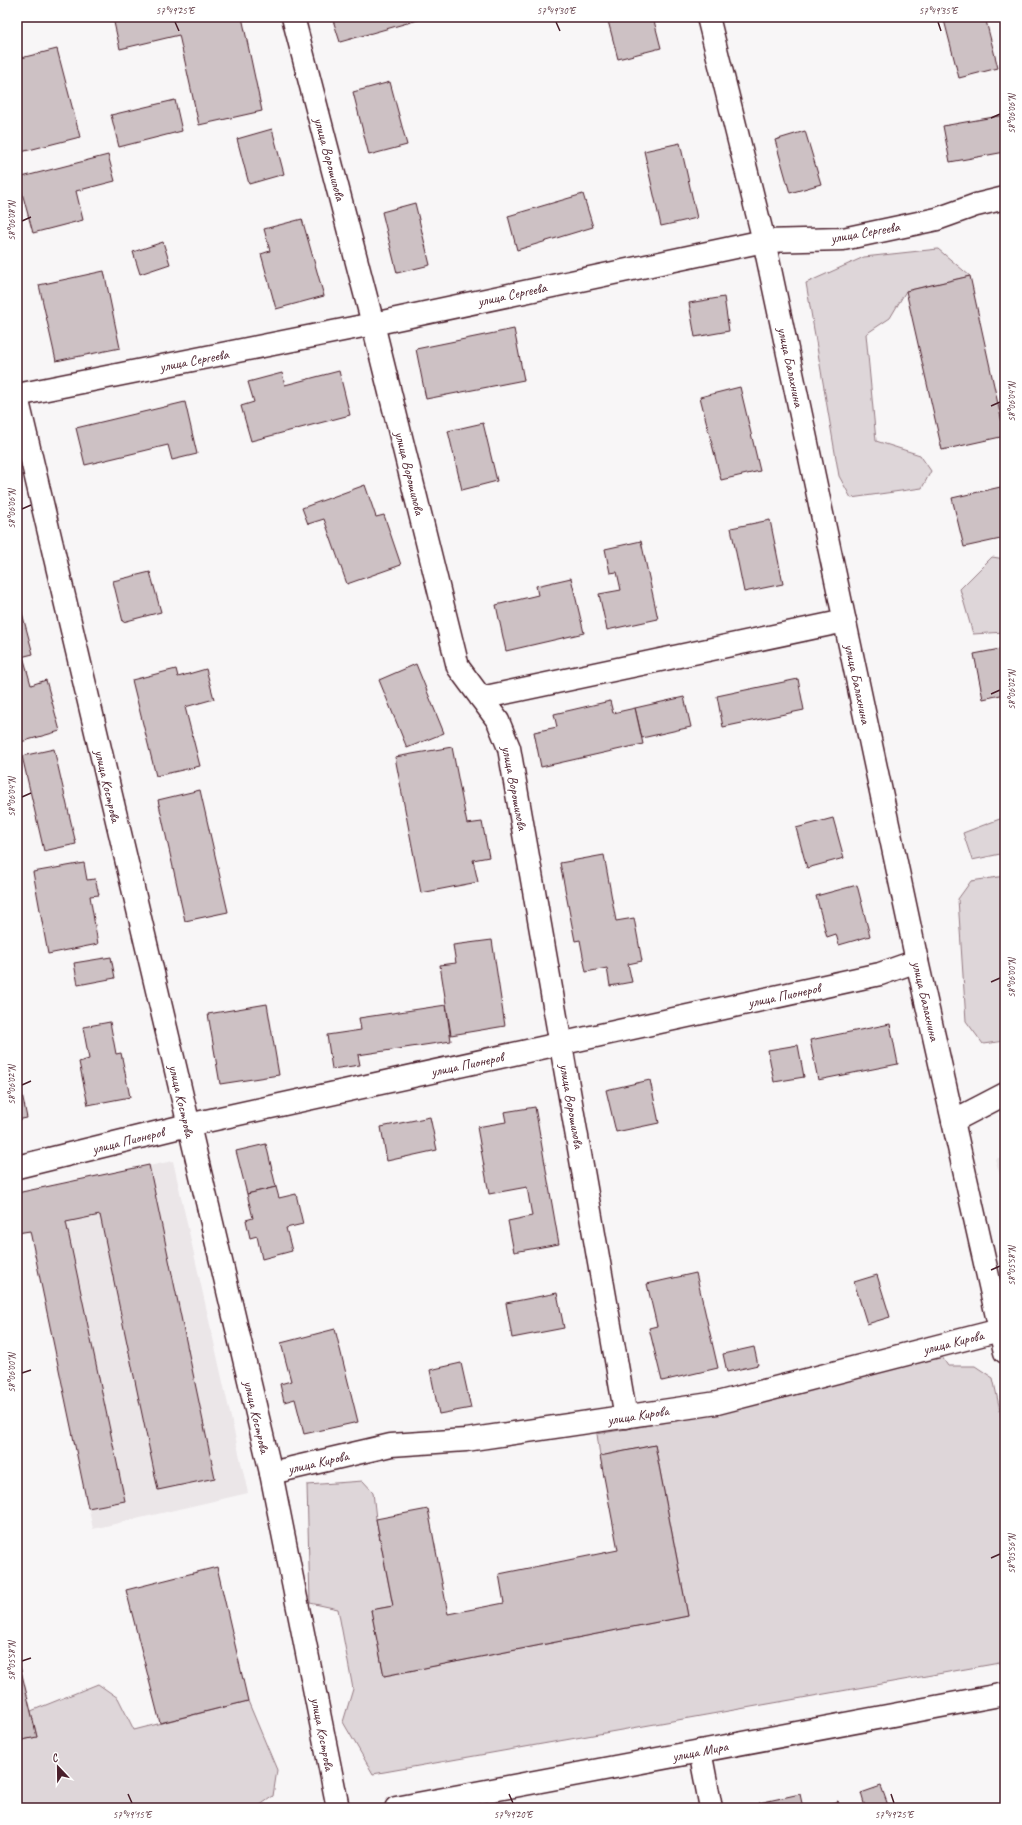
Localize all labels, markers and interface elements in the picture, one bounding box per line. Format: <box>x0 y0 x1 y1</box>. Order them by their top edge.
text: 57°49'25"E <box>156 4 196 17</box>
text: 57°49'30"E <box>537 4 577 17</box>
text: 57°49'35"E <box>919 4 959 17</box>
text: 58°06'06"N <box>1005 92 1018 134</box>
street label: улица Ворошилова <box>310 115 349 204</box>
text: 58°06'08"N <box>5 199 18 241</box>
street label: улица Сергеева <box>828 218 902 247</box>
street label: улица Сергеева <box>475 279 549 310</box>
street label: улица Балахнина <box>774 325 807 410</box>
street label: улица Сергеева <box>157 345 231 376</box>
text: 58°06'04"N <box>1005 380 1018 422</box>
street label: улица Ворошилова <box>391 429 428 518</box>
text: 58°06'06"N <box>5 487 18 529</box>
street label: улица Балахнина <box>841 642 874 727</box>
text: 58°06'02"N <box>1005 668 1018 710</box>
street label: улица Ворошилова <box>498 744 531 833</box>
street label: улица Кострова <box>91 747 124 825</box>
text: 58°06'04"N <box>5 775 18 817</box>
text: 58°06'00"N <box>1005 956 1018 998</box>
street label: улица Балахнина <box>908 959 943 1044</box>
street label: улица Пионеров <box>745 979 825 1012</box>
street label: улица Пионеров <box>428 1048 508 1081</box>
street label: улица Кострова <box>165 1062 198 1140</box>
street label: улица Ворошилова <box>556 1062 588 1151</box>
text: 58°06'02"N <box>5 1063 18 1105</box>
street label: улица Пионеров <box>89 1123 169 1158</box>
text: 58°05'58"N <box>1005 1244 1018 1286</box>
street label: улица Кирова <box>920 1326 986 1358</box>
text: 58°06'00"N <box>5 1351 18 1393</box>
street label: улица Кострова <box>240 1378 273 1456</box>
street label: улица Кирова <box>605 1402 671 1429</box>
street label: улица Кирова <box>285 1447 351 1478</box>
text: 58°05'56"N <box>1005 1532 1018 1574</box>
text: 58°05'58"N <box>5 1639 18 1681</box>
street label: улица Кострова <box>307 1695 338 1773</box>
street label: улица Мира <box>670 1738 731 1765</box>
north arrow <box>38 1747 78 1787</box>
text: С <box>49 1750 61 1765</box>
text: 57°49'15"E <box>113 1808 153 1821</box>
text: 57°49'20"E <box>494 1808 534 1821</box>
text: 57°49'25"E <box>875 1808 915 1821</box>

